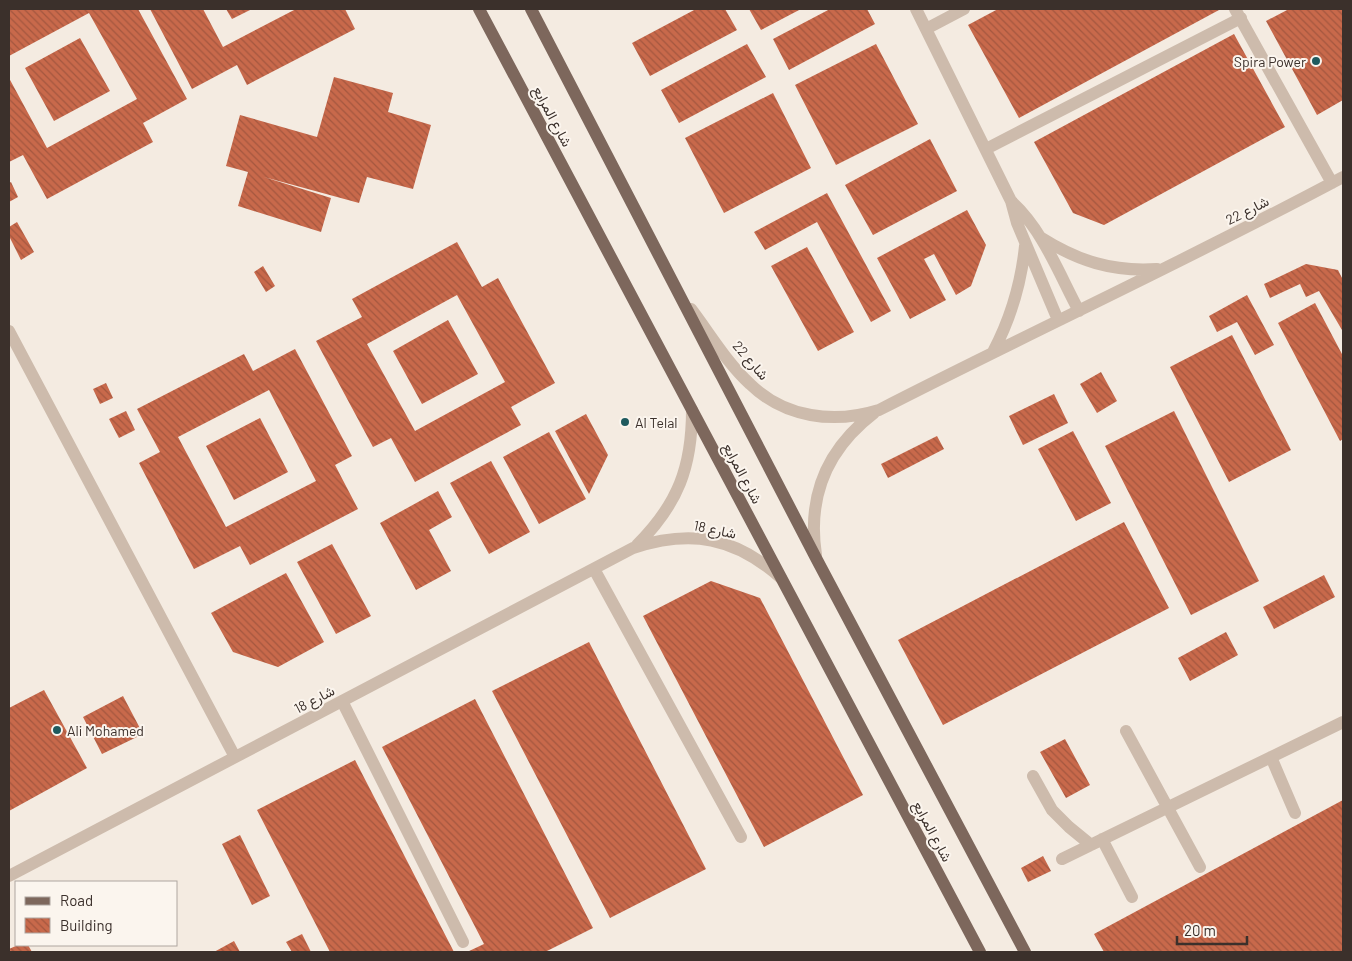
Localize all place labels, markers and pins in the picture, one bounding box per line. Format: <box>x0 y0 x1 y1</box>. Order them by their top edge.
place label: Spira Power <box>1234 53 1306 70</box>
marker: Spira Power <box>1310 55 1322 67</box>
place label: Al Telal <box>635 414 678 431</box>
marker: Al Telal <box>619 416 631 428</box>
place label: Ali Mohamed <box>67 722 144 739</box>
marker: Ali Mohamed <box>51 724 63 736</box>

